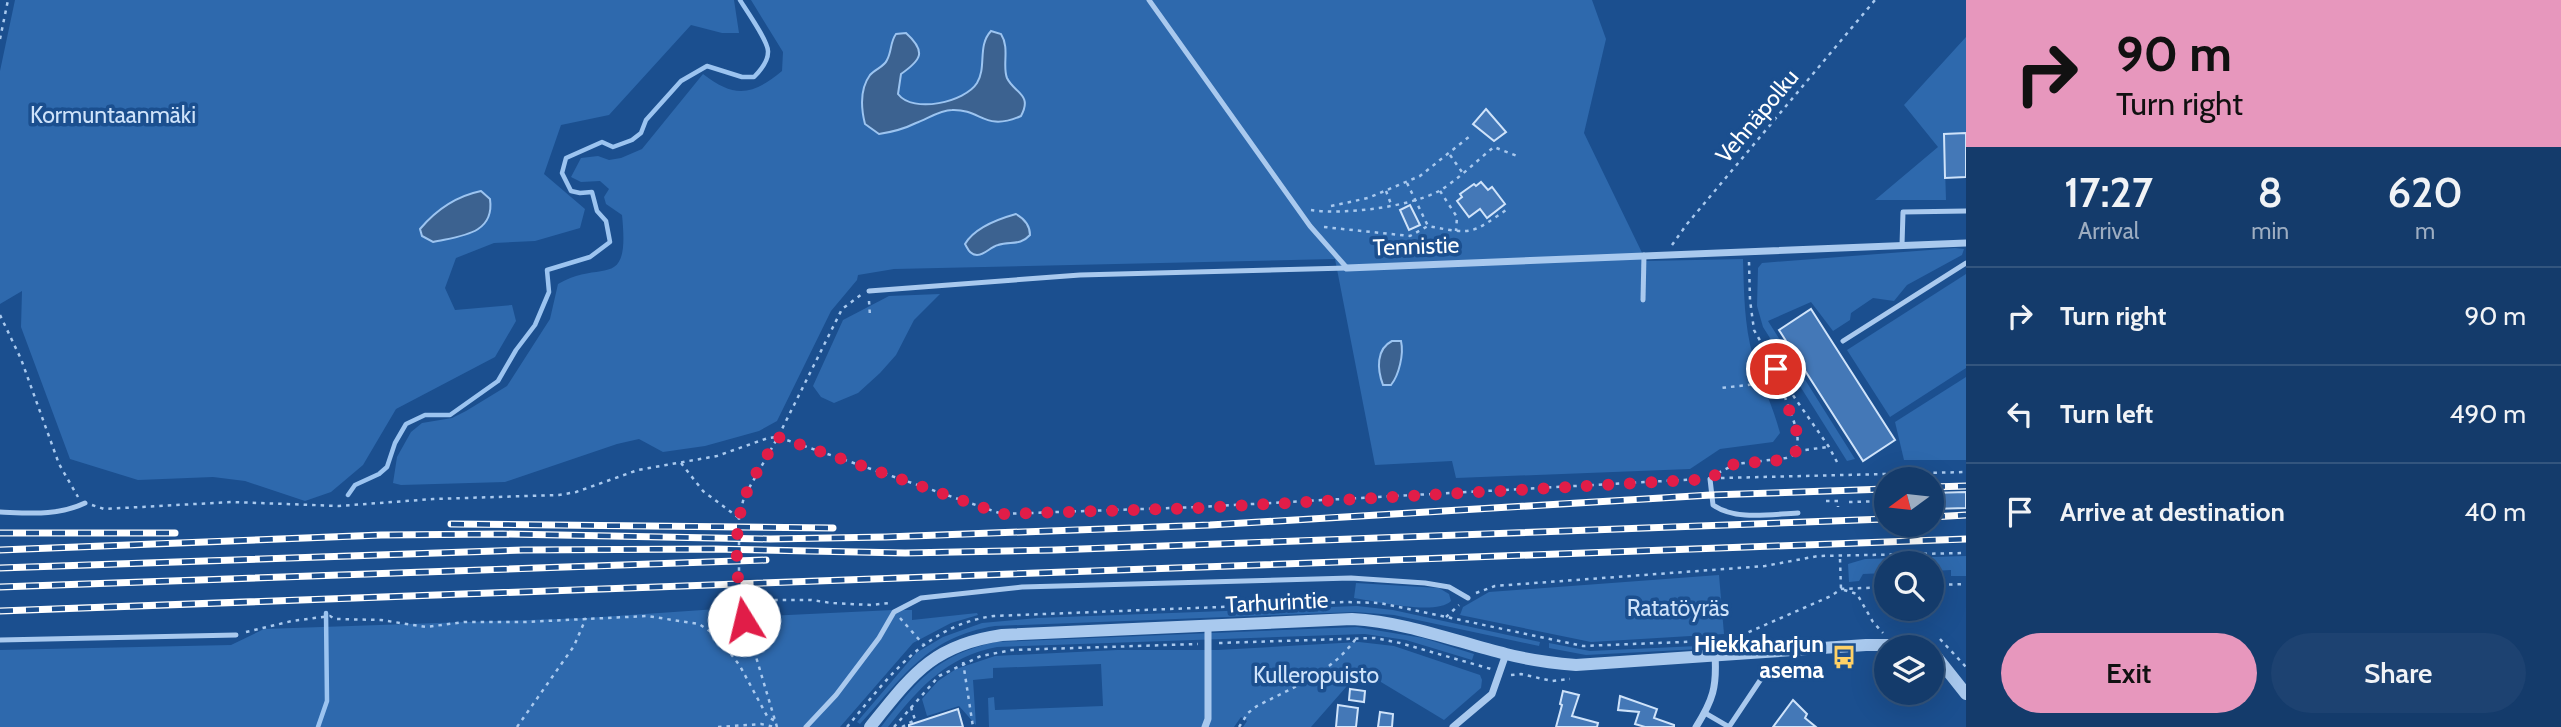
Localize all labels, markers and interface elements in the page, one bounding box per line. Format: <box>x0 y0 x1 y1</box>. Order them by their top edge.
text: 90 m <box>2116 24 2232 83</box>
icon: right <box>2001 28 2092 119</box>
street label: Vehnäpolku <box>1710 63 1804 169</box>
text: Turn right <box>2116 84 2243 123</box>
park label: Kormuntaanmäki <box>30 101 196 129</box>
text: 17:27 <box>2064 166 2153 218</box>
text: 8 <box>2257 166 2283 218</box>
text: 620 <box>2387 166 2463 218</box>
text: Arrival <box>2078 217 2139 245</box>
text: min <box>2251 217 2289 245</box>
text: m <box>2415 217 2435 245</box>
street label: Tennistie <box>1372 230 1460 262</box>
icon: right <box>2001 297 2039 335</box>
text: Turn right <box>2060 300 2166 332</box>
text: 90 m <box>2464 300 2526 332</box>
pin <box>1746 339 1806 399</box>
icon: arrive <box>1757 350 1795 388</box>
icon: left <box>2001 395 2039 433</box>
text: Turn left <box>2060 398 2153 430</box>
text: 490 m <box>2449 398 2526 430</box>
north arrow <box>1874 467 1944 537</box>
map controls <box>1874 467 1944 705</box>
icon: arrive <box>2001 493 2039 531</box>
text: Arrive at destination <box>2060 496 2285 528</box>
text: 40 m <box>2464 496 2526 528</box>
button: search <box>1874 551 1944 621</box>
position arrow <box>707 583 781 657</box>
street label: Tarhurintie <box>1225 585 1329 619</box>
park label: Ratatöyräs <box>1627 594 1729 622</box>
place label: Hiekkaharjun asema <box>1694 630 1825 684</box>
button: Exit <box>2001 633 2257 713</box>
button: Share <box>2271 633 2526 713</box>
button: layers <box>1874 635 1944 705</box>
bus stop icon: Hiekkaharjun asema <box>1830 643 1858 671</box>
park label: Kulleropuisto <box>1253 661 1379 689</box>

